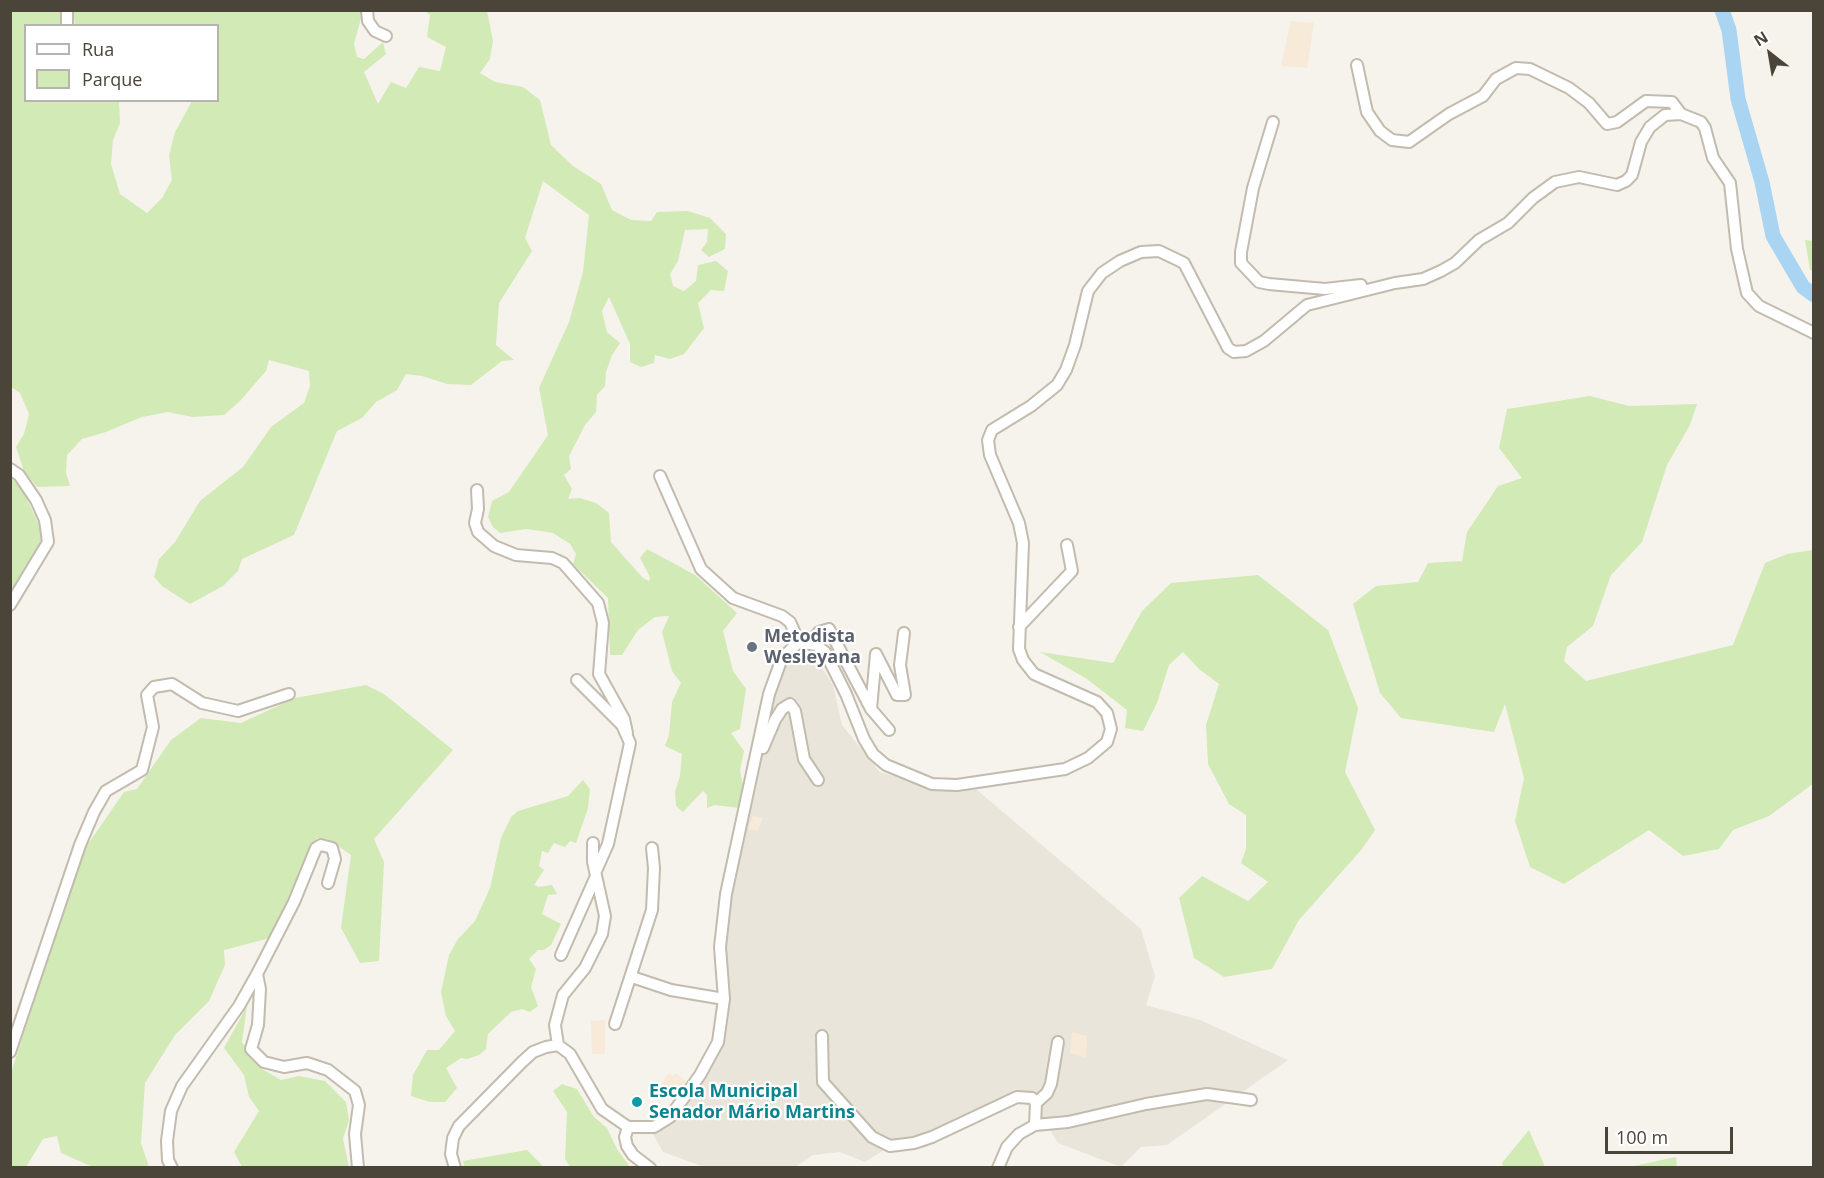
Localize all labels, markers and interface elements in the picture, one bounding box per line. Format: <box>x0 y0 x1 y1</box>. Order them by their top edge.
legend <box>24 24 219 102</box>
north arrow <box>1740 24 1800 84</box>
text: N <box>1749 26 1772 51</box>
text: Rua <box>82 37 114 61</box>
text: Parque <box>82 67 142 91</box>
place label: Metodista Wesleyana <box>764 626 861 668</box>
marker: Metodista Wesleyana <box>745 640 759 654</box>
place label: Escola Municipal Senador Mário Martins <box>649 1081 855 1124</box>
marker: Escola Municipal Senador Mário Martins <box>630 1095 644 1109</box>
scale bar <box>1608 1115 1736 1153</box>
text: 100 m <box>1616 1125 1668 1149</box>

